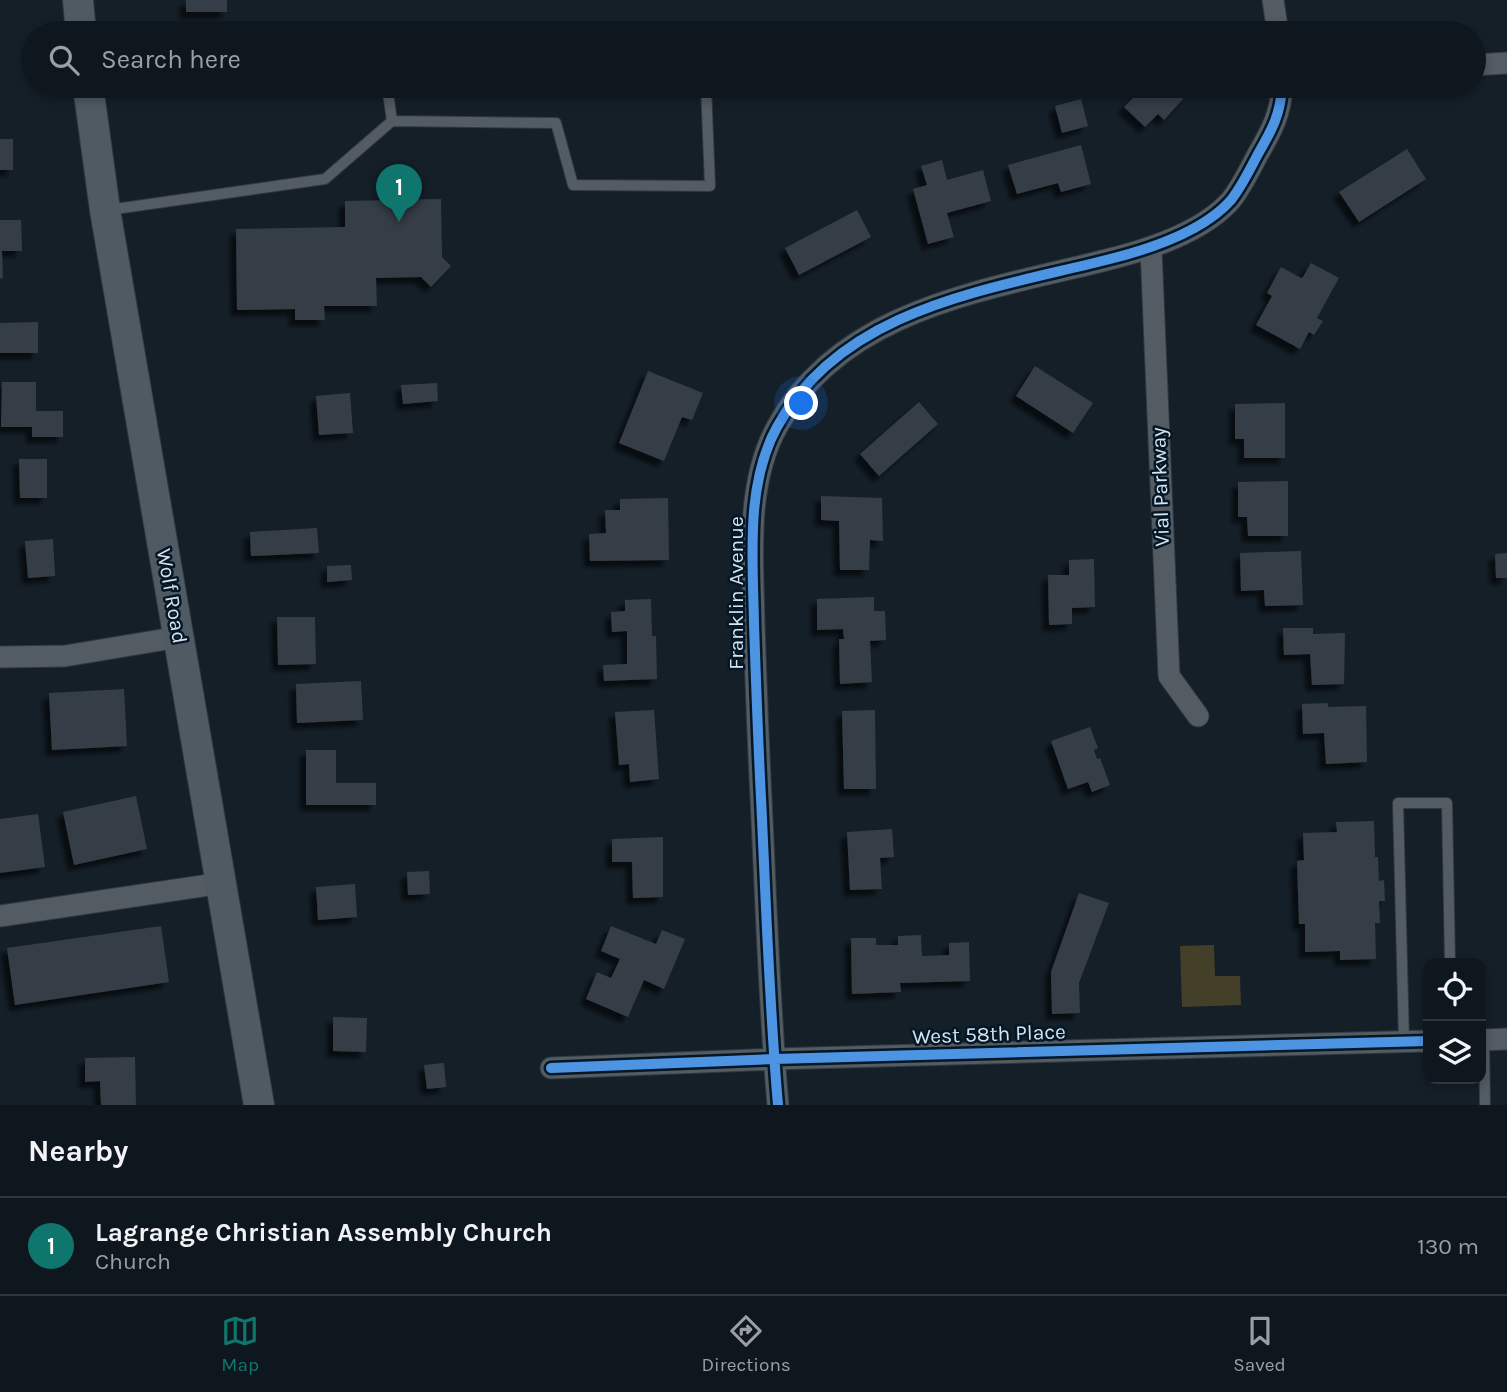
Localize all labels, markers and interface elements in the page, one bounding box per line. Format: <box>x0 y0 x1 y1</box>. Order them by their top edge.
search box <box>21 21 1486 98</box>
icon: search <box>45 41 83 79</box>
text: Search here <box>101 44 241 75</box>
pin: 1 <box>376 164 422 222</box>
your location <box>784 386 818 420</box>
street label: Vial Parkway <box>1146 427 1174 547</box>
street label: Franklin Avenue <box>724 516 748 670</box>
street label: Wolf Road <box>152 547 192 645</box>
map controls <box>1423 958 1486 1084</box>
button: locate <box>1423 958 1486 1021</box>
street label: West 58th Place <box>912 1019 1066 1049</box>
button: layers <box>1423 1021 1486 1084</box>
text: Nearby <box>28 1133 128 1169</box>
text: Lagrange Christian Assembly Church <box>95 1217 552 1248</box>
text: 1 <box>47 1233 55 1260</box>
text: 130 m <box>1417 1233 1479 1260</box>
text: Church <box>95 1248 171 1275</box>
tab: Map <box>221 1312 259 1376</box>
tab: Directions <box>702 1312 791 1376</box>
tab: Saved <box>1233 1312 1286 1376</box>

